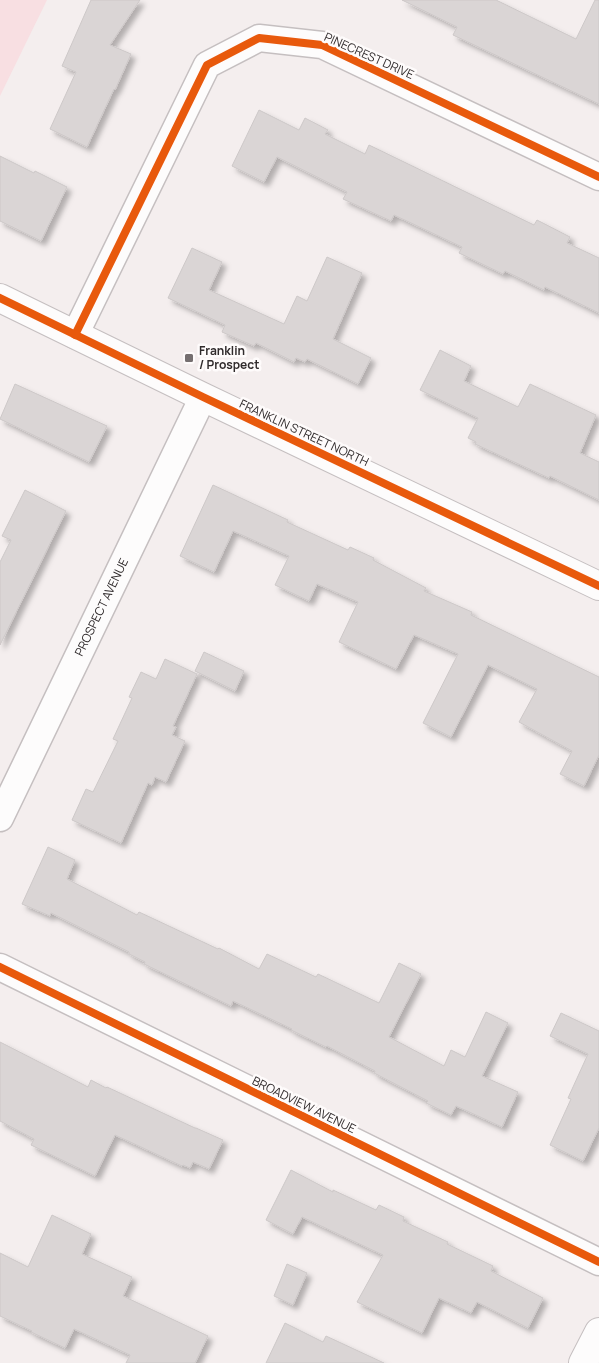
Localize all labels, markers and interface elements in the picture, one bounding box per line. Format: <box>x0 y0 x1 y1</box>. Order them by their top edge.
street label: PINECREST DRIVE <box>322 28 417 83</box>
place label: Franklin / Prospect <box>199 342 259 373</box>
marker: Franklin / Prospect <box>183 352 195 364</box>
street label: FRANKLIN STREET NORTH <box>237 395 372 470</box>
street label: PROSPECT AVENUE <box>70 555 132 659</box>
street label: BROADVIEW AVENUE <box>249 1072 359 1137</box>

